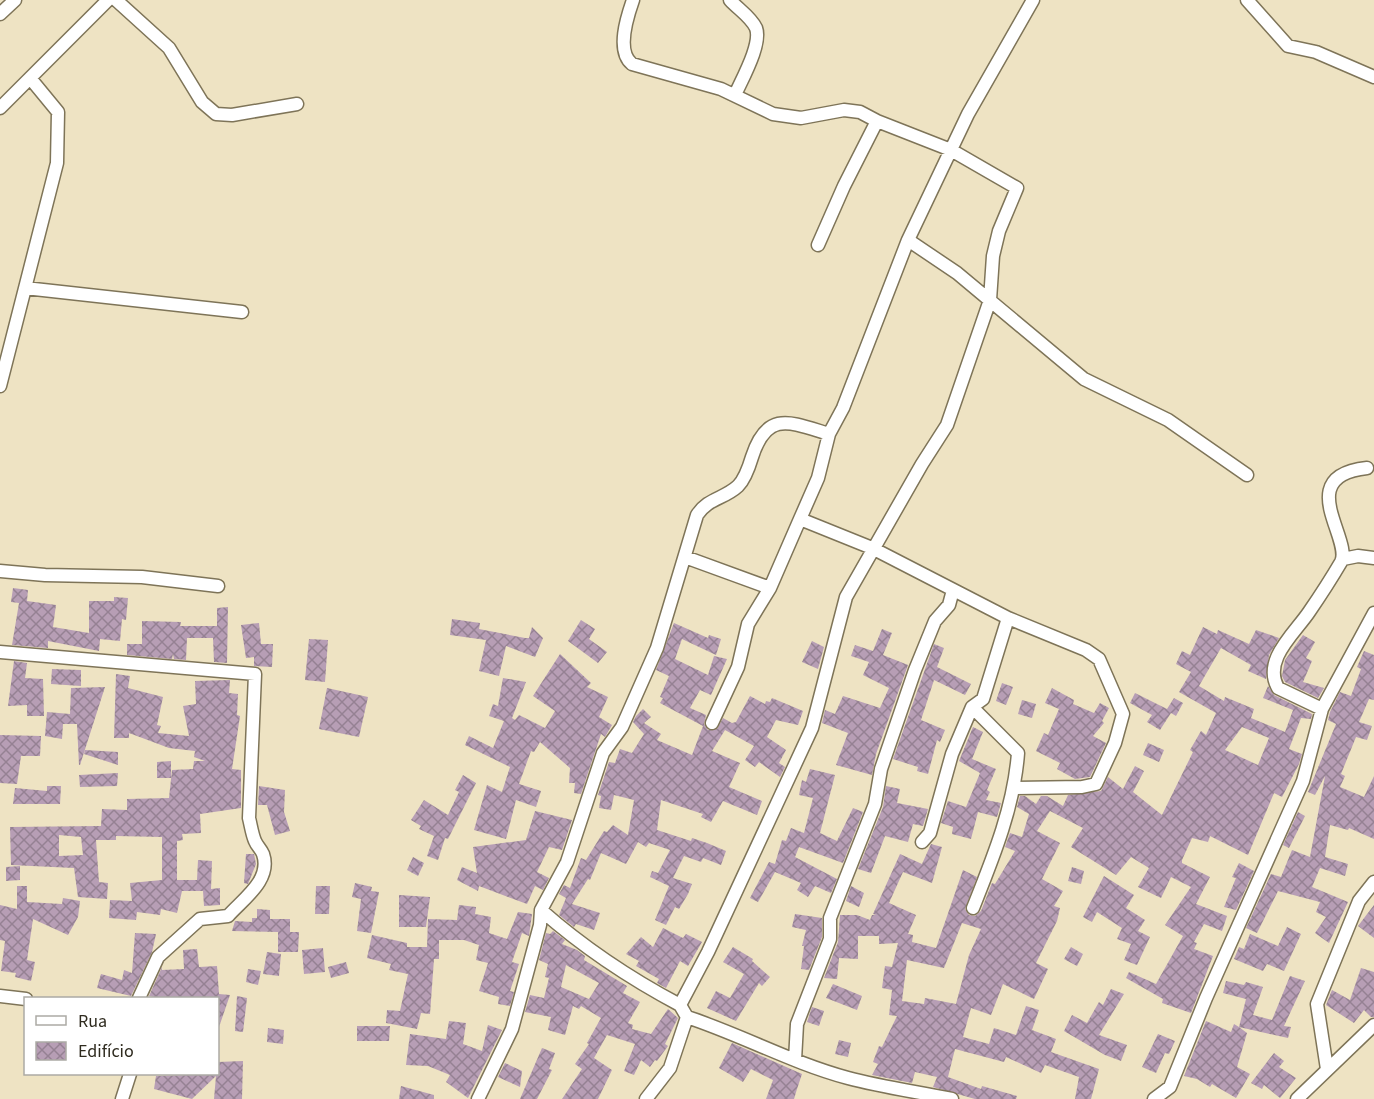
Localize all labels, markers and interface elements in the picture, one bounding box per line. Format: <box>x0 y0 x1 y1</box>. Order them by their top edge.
legend <box>24 997 219 1075</box>
text: Rua <box>78 1009 107 1034</box>
text: Edifício <box>78 1039 134 1064</box>

